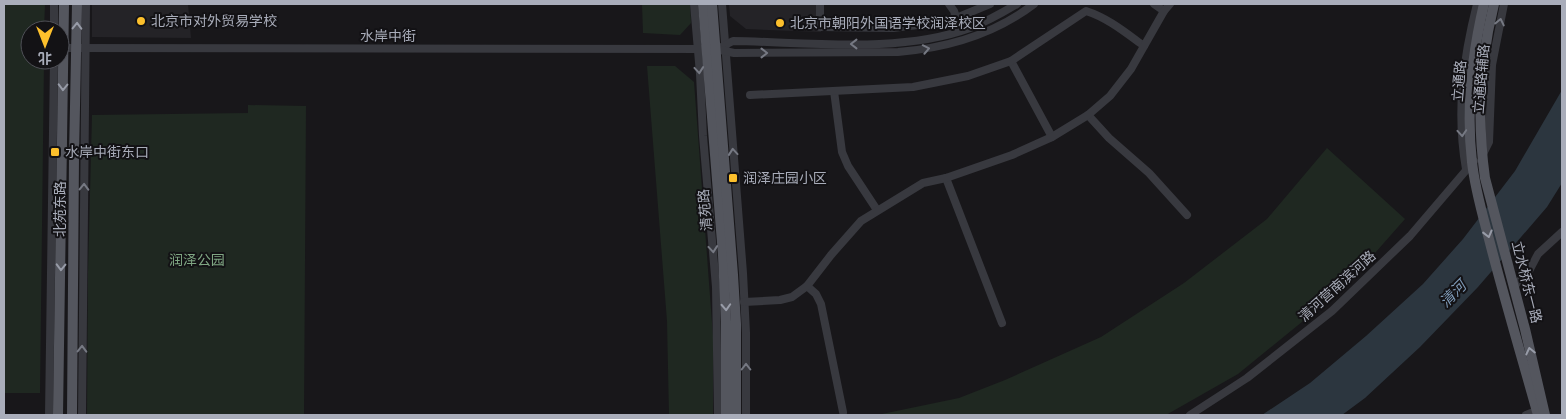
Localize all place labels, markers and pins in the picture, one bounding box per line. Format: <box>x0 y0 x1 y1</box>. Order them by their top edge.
place label: 北京市对外贸易学校 <box>151 13 277 29</box>
marker: 北京市对外贸易学校 <box>135 15 147 27</box>
place label: 北京市朝阳外国语学校润泽校区 <box>790 15 986 31</box>
marker: 北京市朝阳外国语学校润泽校区 <box>774 17 786 29</box>
place label: 水岸中街东口 <box>65 144 149 160</box>
marker: 水岸中街东口 <box>49 146 61 158</box>
place label: 润泽庄园小区 <box>743 170 827 186</box>
marker: 润泽庄园小区 <box>727 172 739 184</box>

